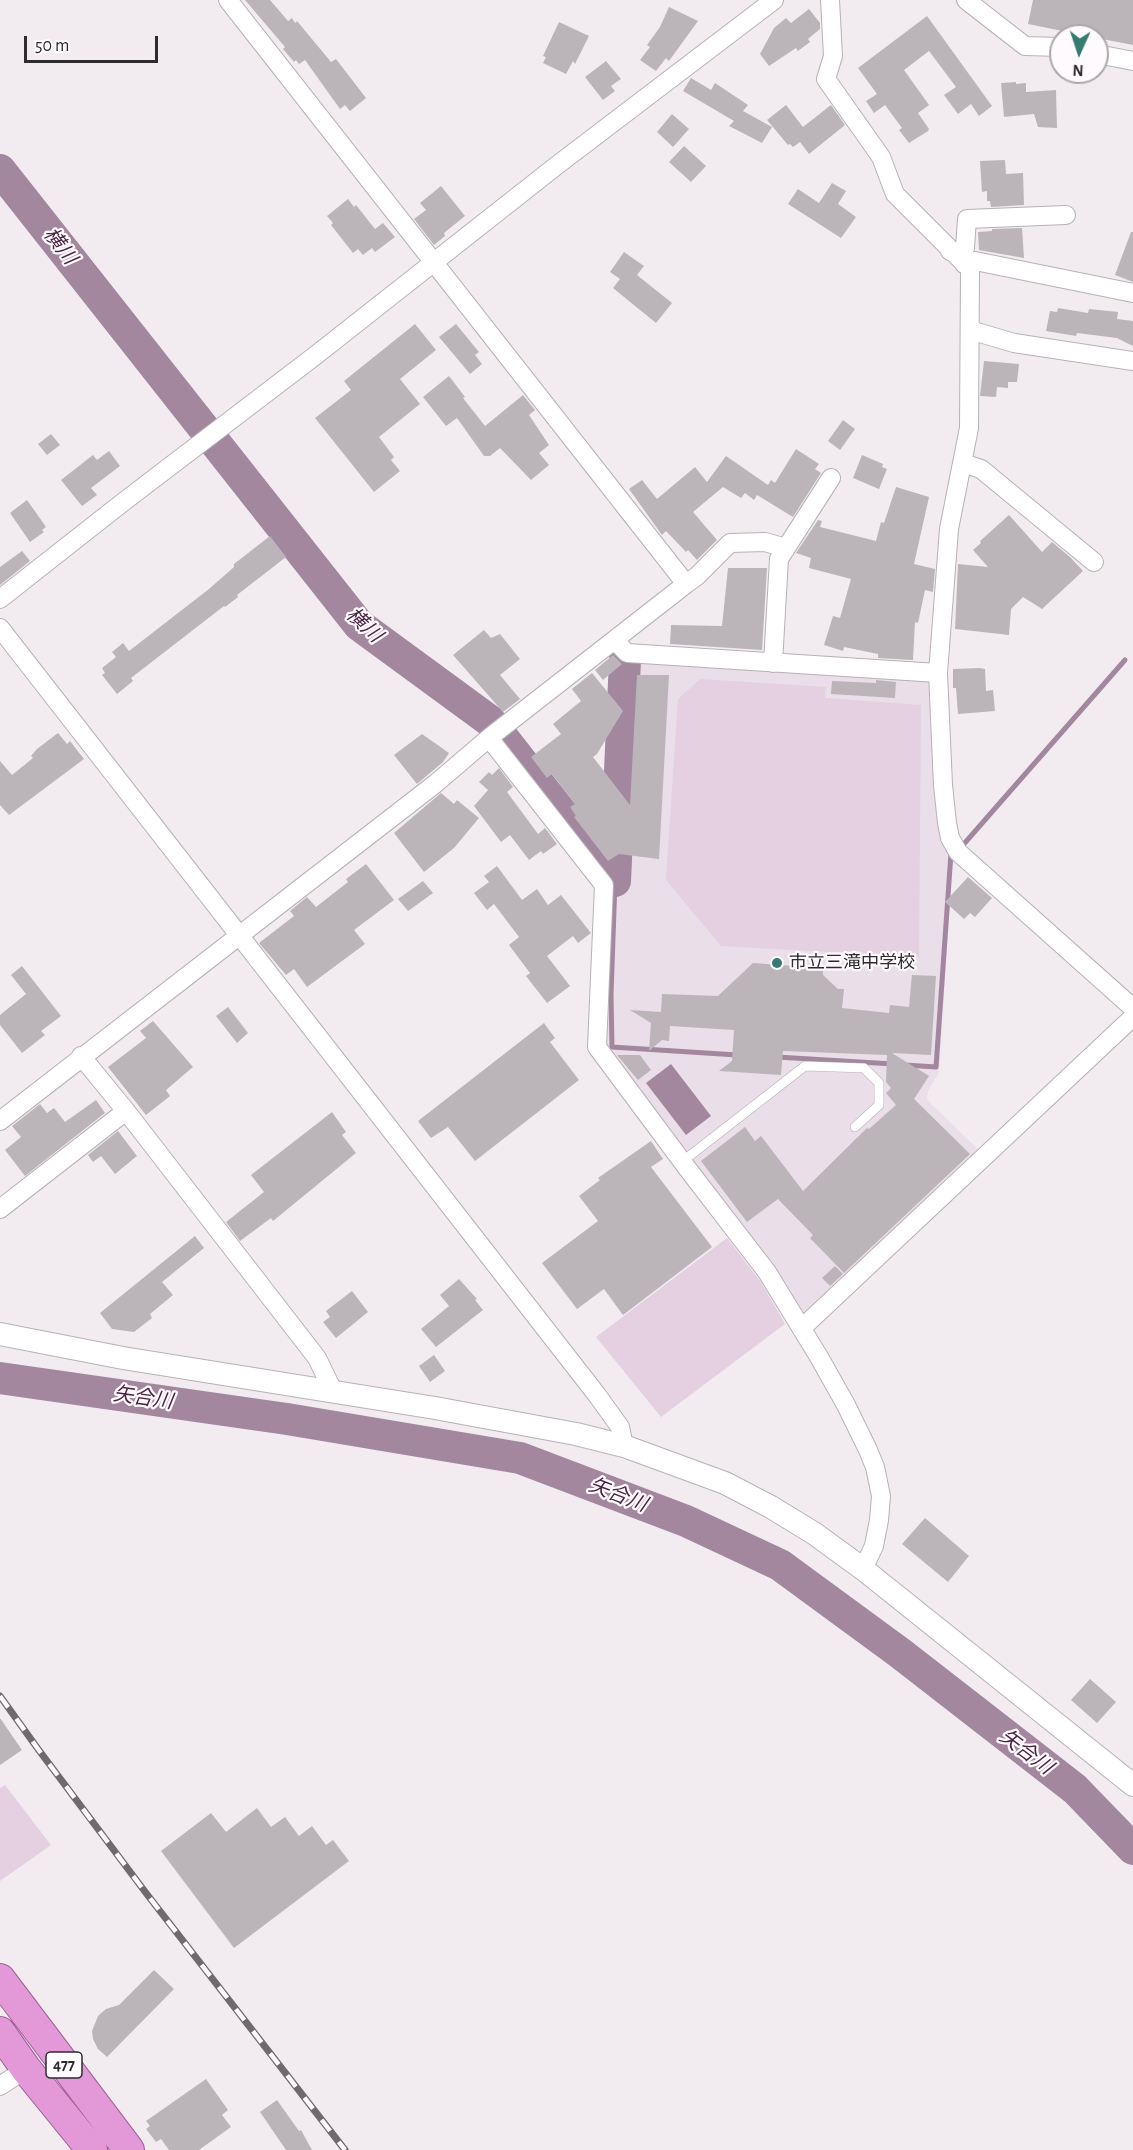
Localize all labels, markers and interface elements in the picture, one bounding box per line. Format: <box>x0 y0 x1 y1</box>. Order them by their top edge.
scale bar <box>27 24 160 62</box>
north arrow <box>1049 24 1109 84</box>
text: 50 m <box>35 37 69 55</box>
text: N <box>1072 62 1084 78</box>
water label: 横川 <box>38 223 82 269</box>
water label: 横川 <box>341 603 387 647</box>
place label: 市立三滝中学校 <box>789 952 915 974</box>
marker: 市立三滝中学校 <box>770 956 784 970</box>
water label: 矢合川 <box>112 1382 174 1414</box>
water label: 矢合川 <box>586 1473 650 1517</box>
water label: 矢合川 <box>995 1724 1057 1780</box>
road number: 477 <box>46 2052 82 2078</box>

